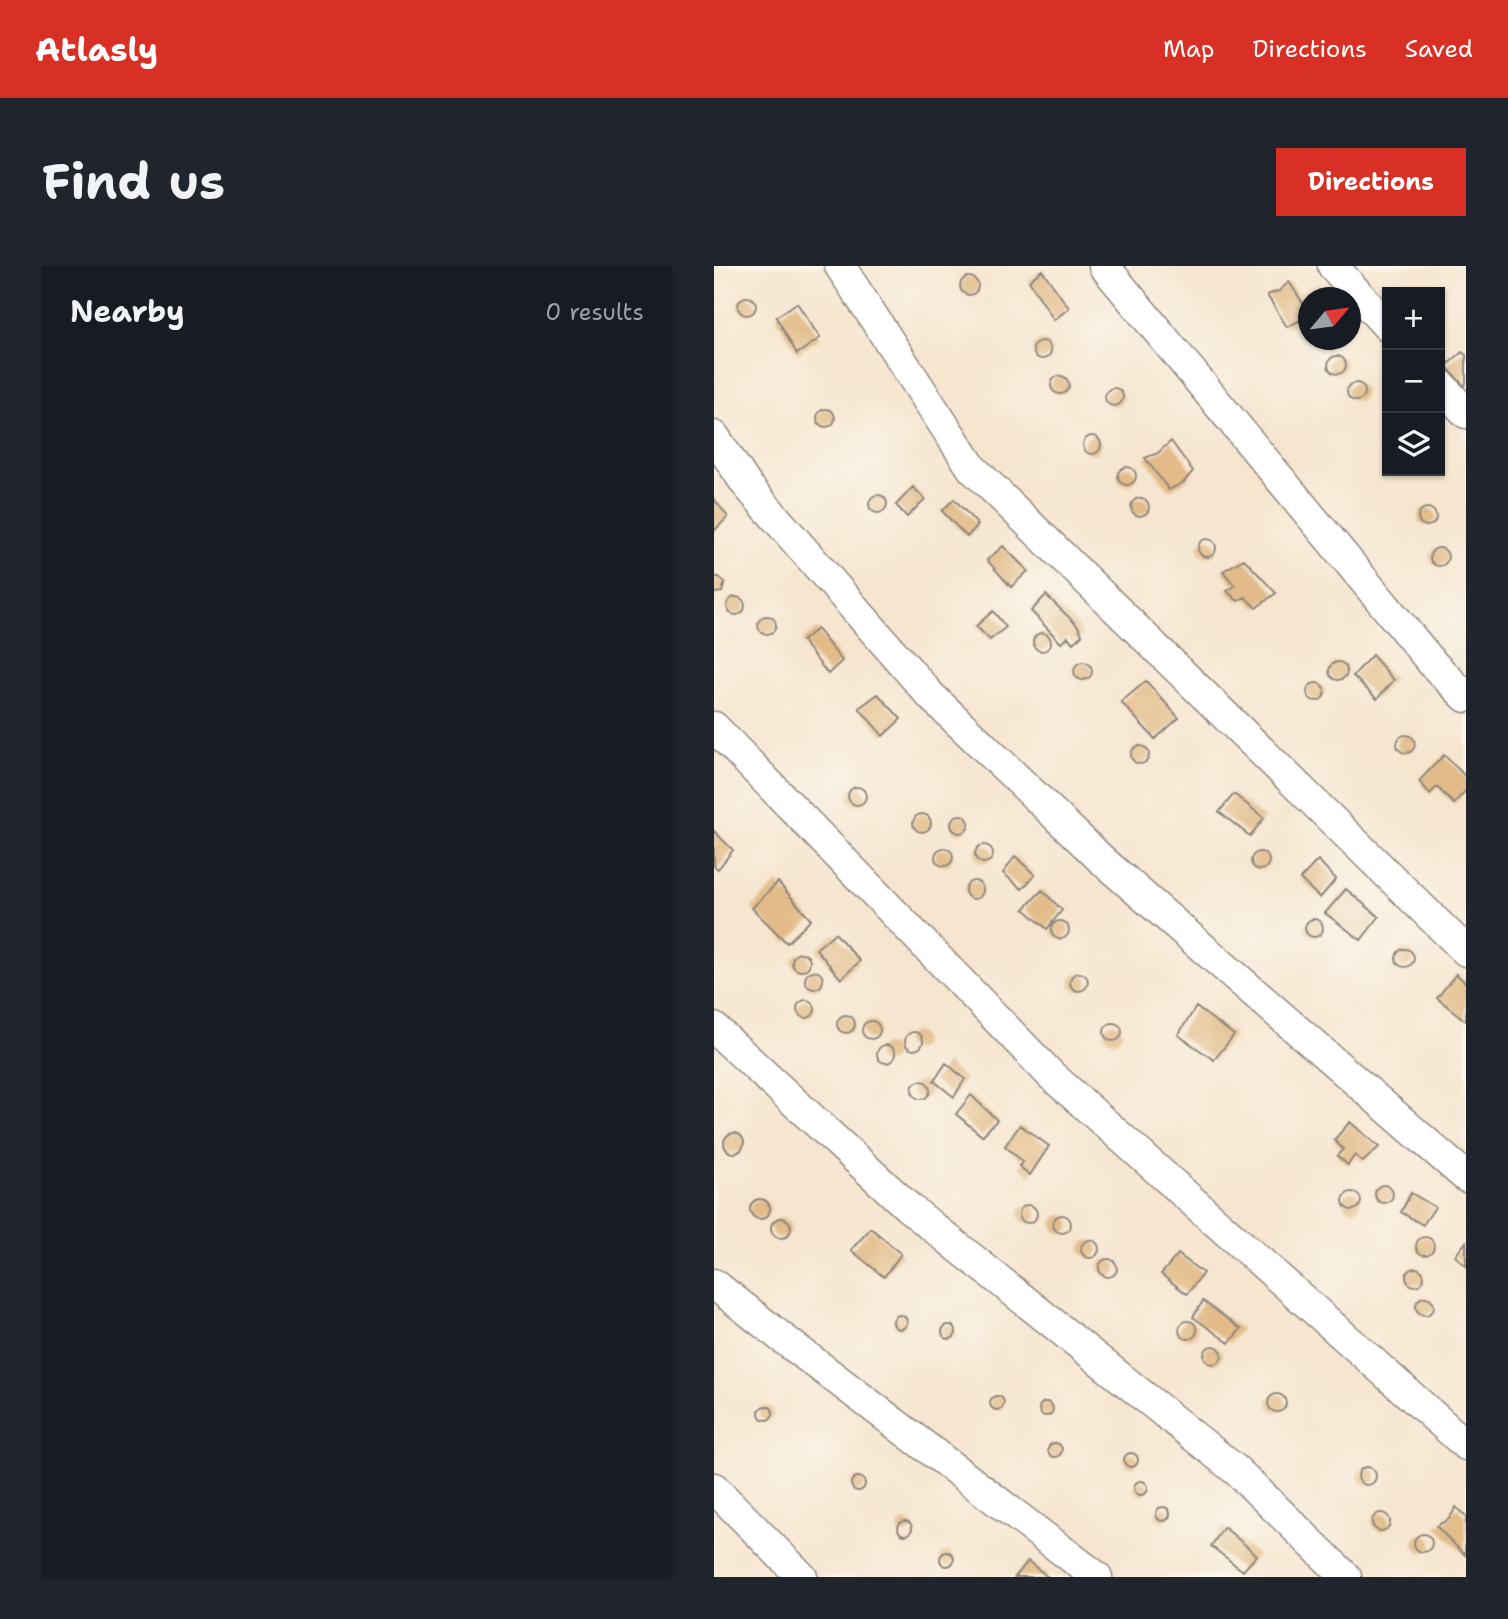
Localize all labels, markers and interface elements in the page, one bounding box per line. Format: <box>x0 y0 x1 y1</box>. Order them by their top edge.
text: Atlasly <box>35 27 158 72</box>
text: Map <box>1163 33 1214 65</box>
text: Directions <box>1252 33 1367 65</box>
text: Saved <box>1405 33 1473 65</box>
button: Directions <box>1276 148 1466 216</box>
text: Find us <box>42 149 225 215</box>
north arrow <box>1298 287 1361 350</box>
map controls <box>1382 287 1445 476</box>
button: + <box>1382 287 1445 350</box>
text: Nearby <box>70 291 185 332</box>
text: 0 results <box>545 297 644 327</box>
button: − <box>1382 350 1445 413</box>
button: layers <box>1382 413 1445 476</box>

